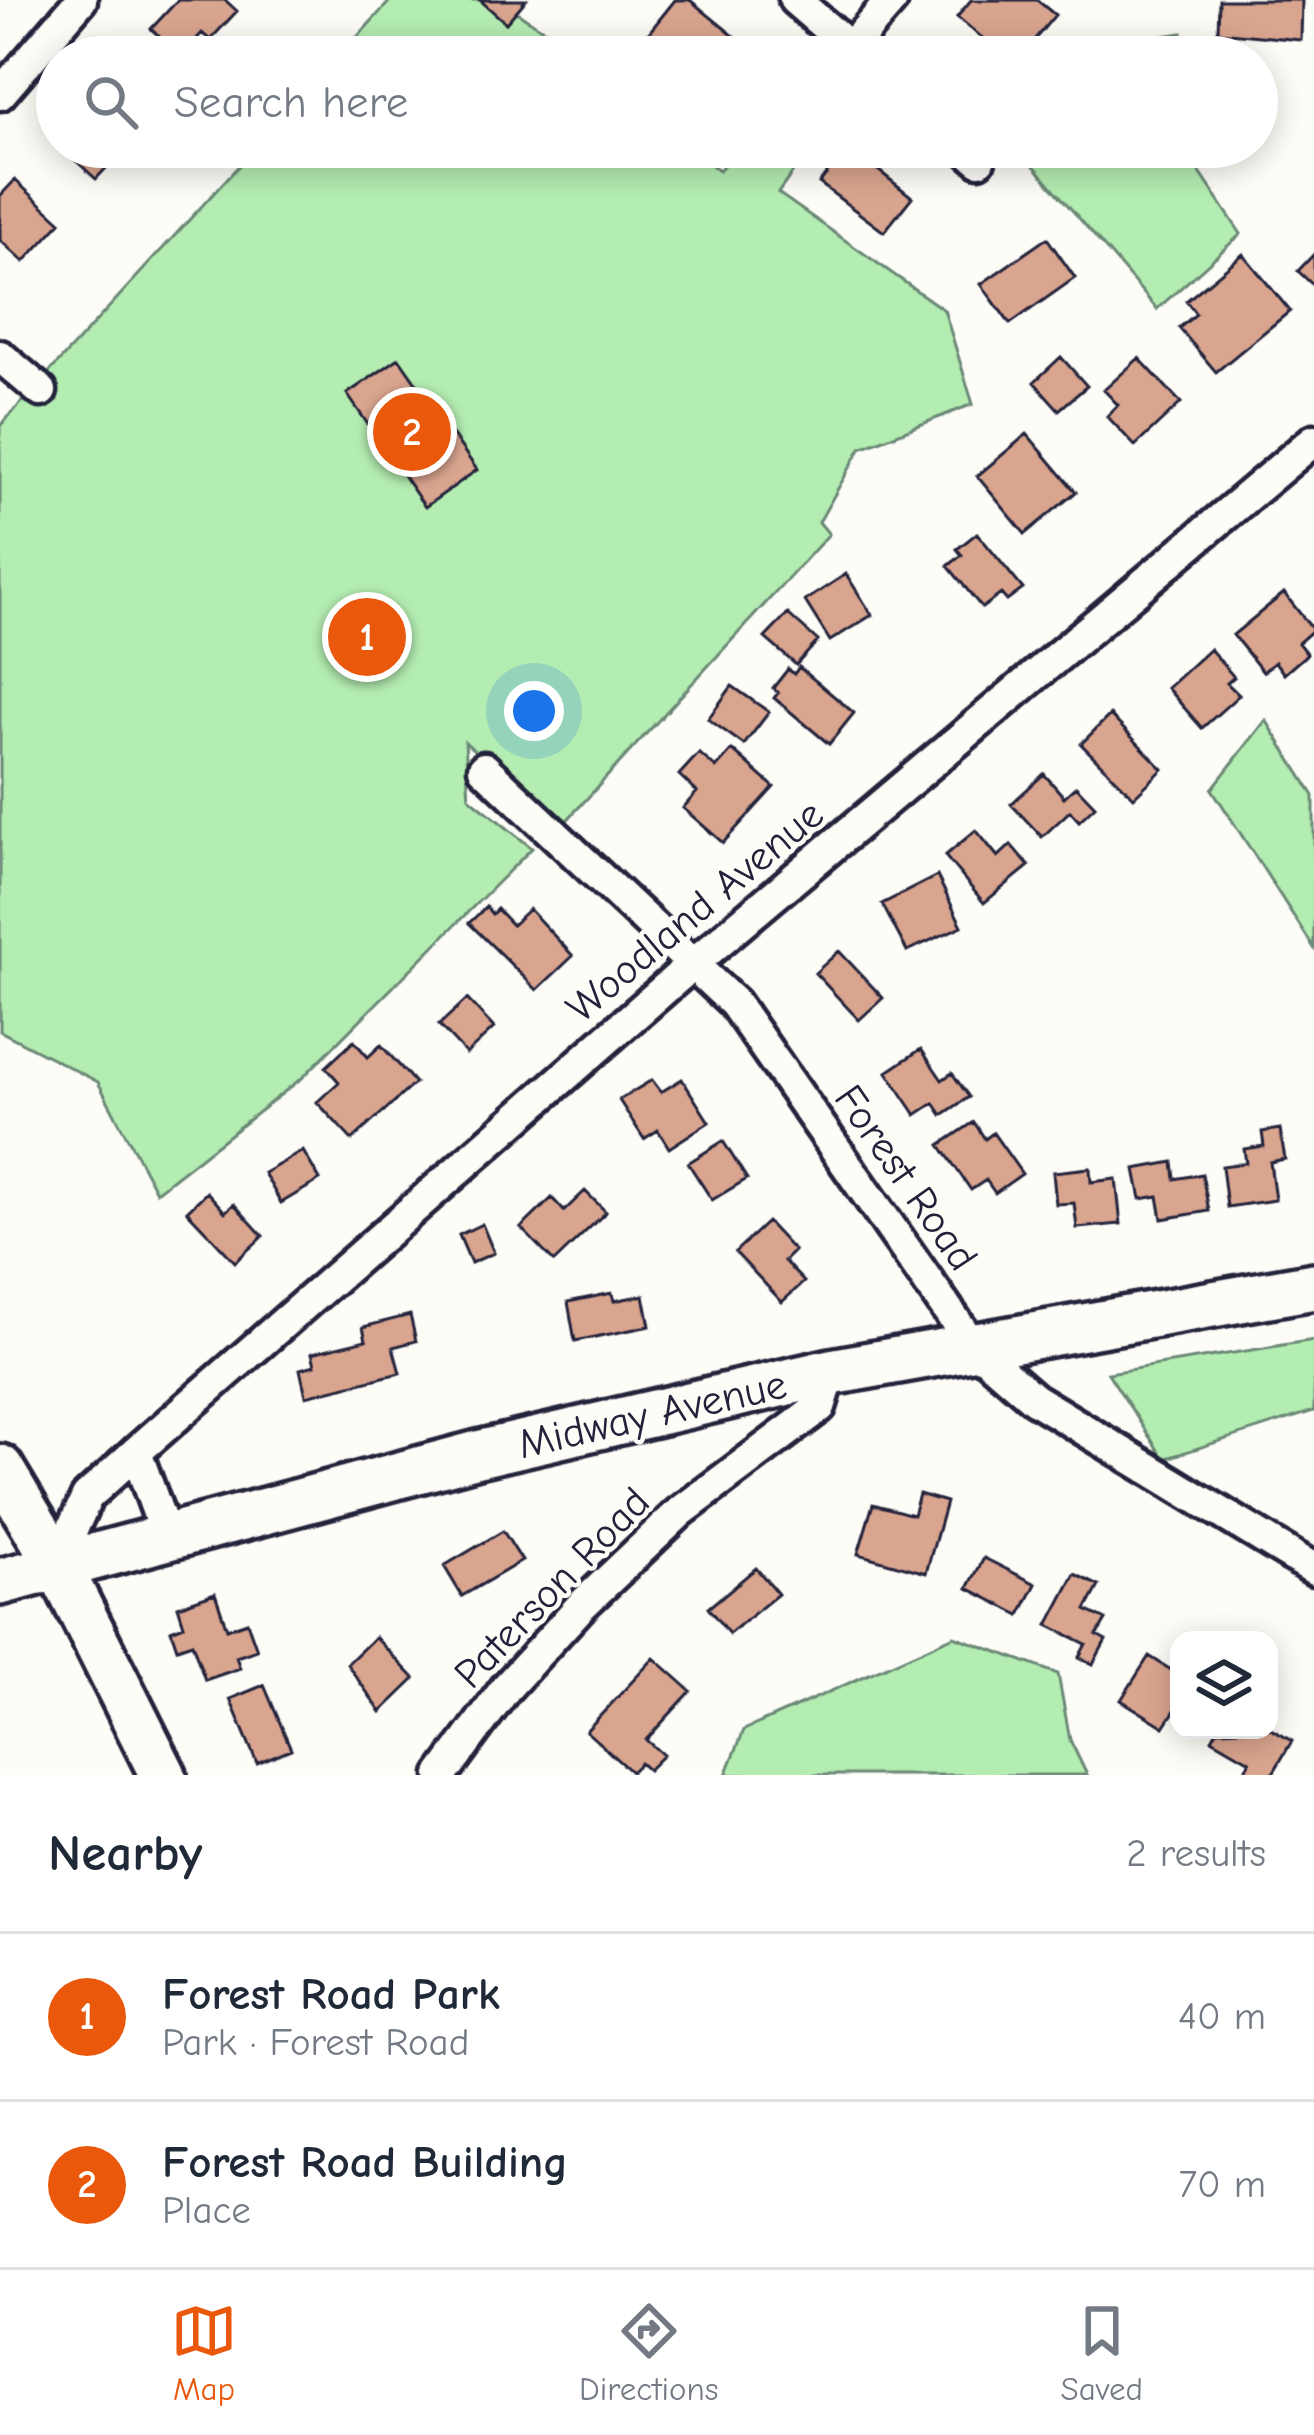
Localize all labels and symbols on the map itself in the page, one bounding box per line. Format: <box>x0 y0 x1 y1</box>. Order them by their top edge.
pin: 2 <box>373 387 451 477</box>
pin: 1 <box>328 592 406 682</box>
your location <box>504 681 564 741</box>
street label: Woodland Avenue <box>557 790 833 1033</box>
street label: Forest Road <box>824 1076 988 1280</box>
street label: Midway Avenue <box>513 1360 791 1469</box>
street label: Paterson Road <box>444 1478 660 1698</box>

